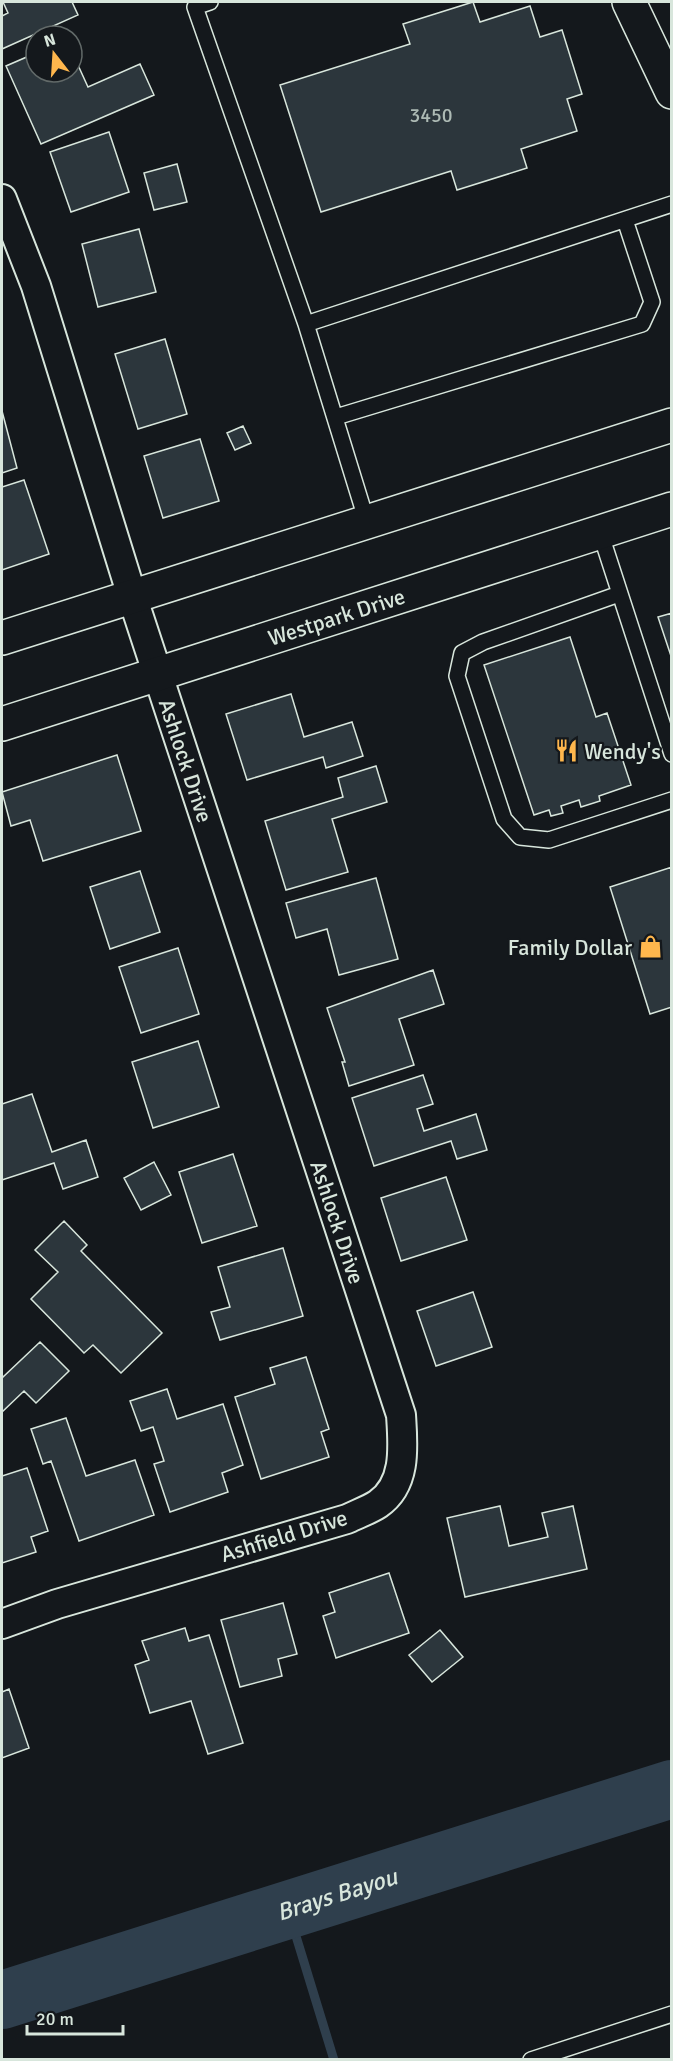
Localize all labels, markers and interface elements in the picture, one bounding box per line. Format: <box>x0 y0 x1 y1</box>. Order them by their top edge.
north arrow <box>24 24 84 84</box>
text: N <box>42 29 58 52</box>
house number: 3450 <box>409 103 453 128</box>
street label: Westpark Drive <box>264 582 408 651</box>
street label: Ashlock Drive <box>153 695 219 826</box>
restaurant icon: Wendy's <box>553 738 579 764</box>
place label: Wendy's <box>584 738 661 765</box>
place label: Family Dollar <box>508 934 632 961</box>
shop icon: Family Dollar <box>637 934 663 960</box>
street label: Ashlock Drive <box>305 1157 371 1287</box>
street label: Ashfield Drive <box>217 1504 351 1568</box>
water label: Brays Bayou <box>273 1861 403 1928</box>
scale bar <box>27 1998 123 2036</box>
text: 20 m <box>36 2008 74 2030</box>

